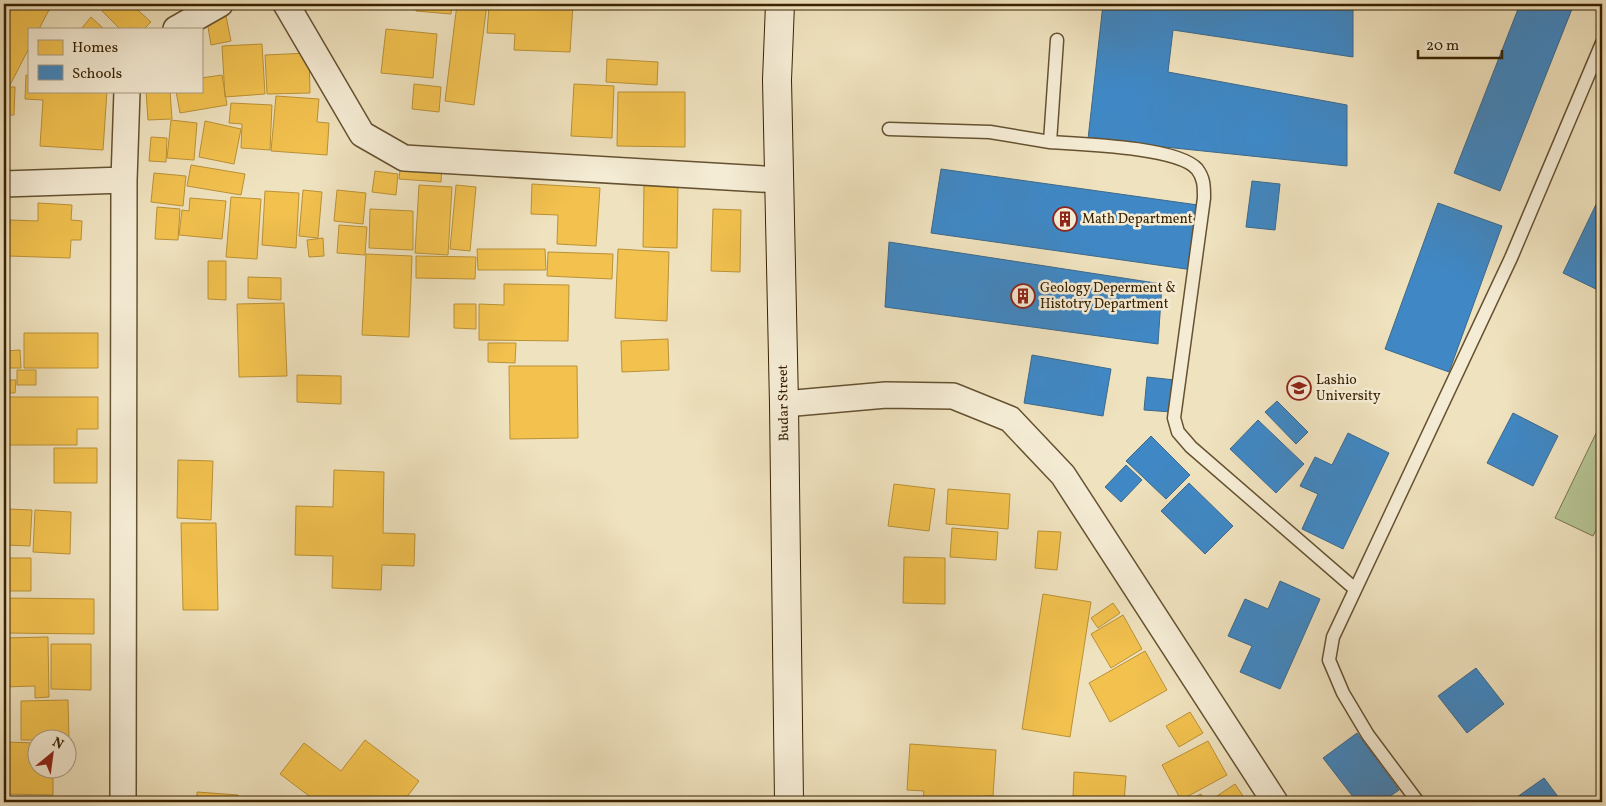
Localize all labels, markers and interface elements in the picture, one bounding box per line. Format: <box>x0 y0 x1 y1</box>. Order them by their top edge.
legend <box>28 28 202 92</box>
scale bar <box>1418 28 1502 60</box>
text: 20 m <box>1426 36 1459 57</box>
text: Homes <box>72 38 118 59</box>
text: Schools <box>72 64 122 85</box>
building icon: Math Department <box>1052 206 1078 232</box>
place label: Math Department <box>1082 210 1193 229</box>
place label: Geology Deperment & Histotry Department <box>1040 279 1176 314</box>
building icon: Geology Deperment & Histotry Department <box>1010 283 1036 309</box>
street label: Budar Street <box>774 364 794 442</box>
place label: Lashio University <box>1316 371 1381 406</box>
school or university icon: Lashio University <box>1286 375 1312 401</box>
north arrow <box>28 728 78 778</box>
text: N <box>49 733 67 755</box>

